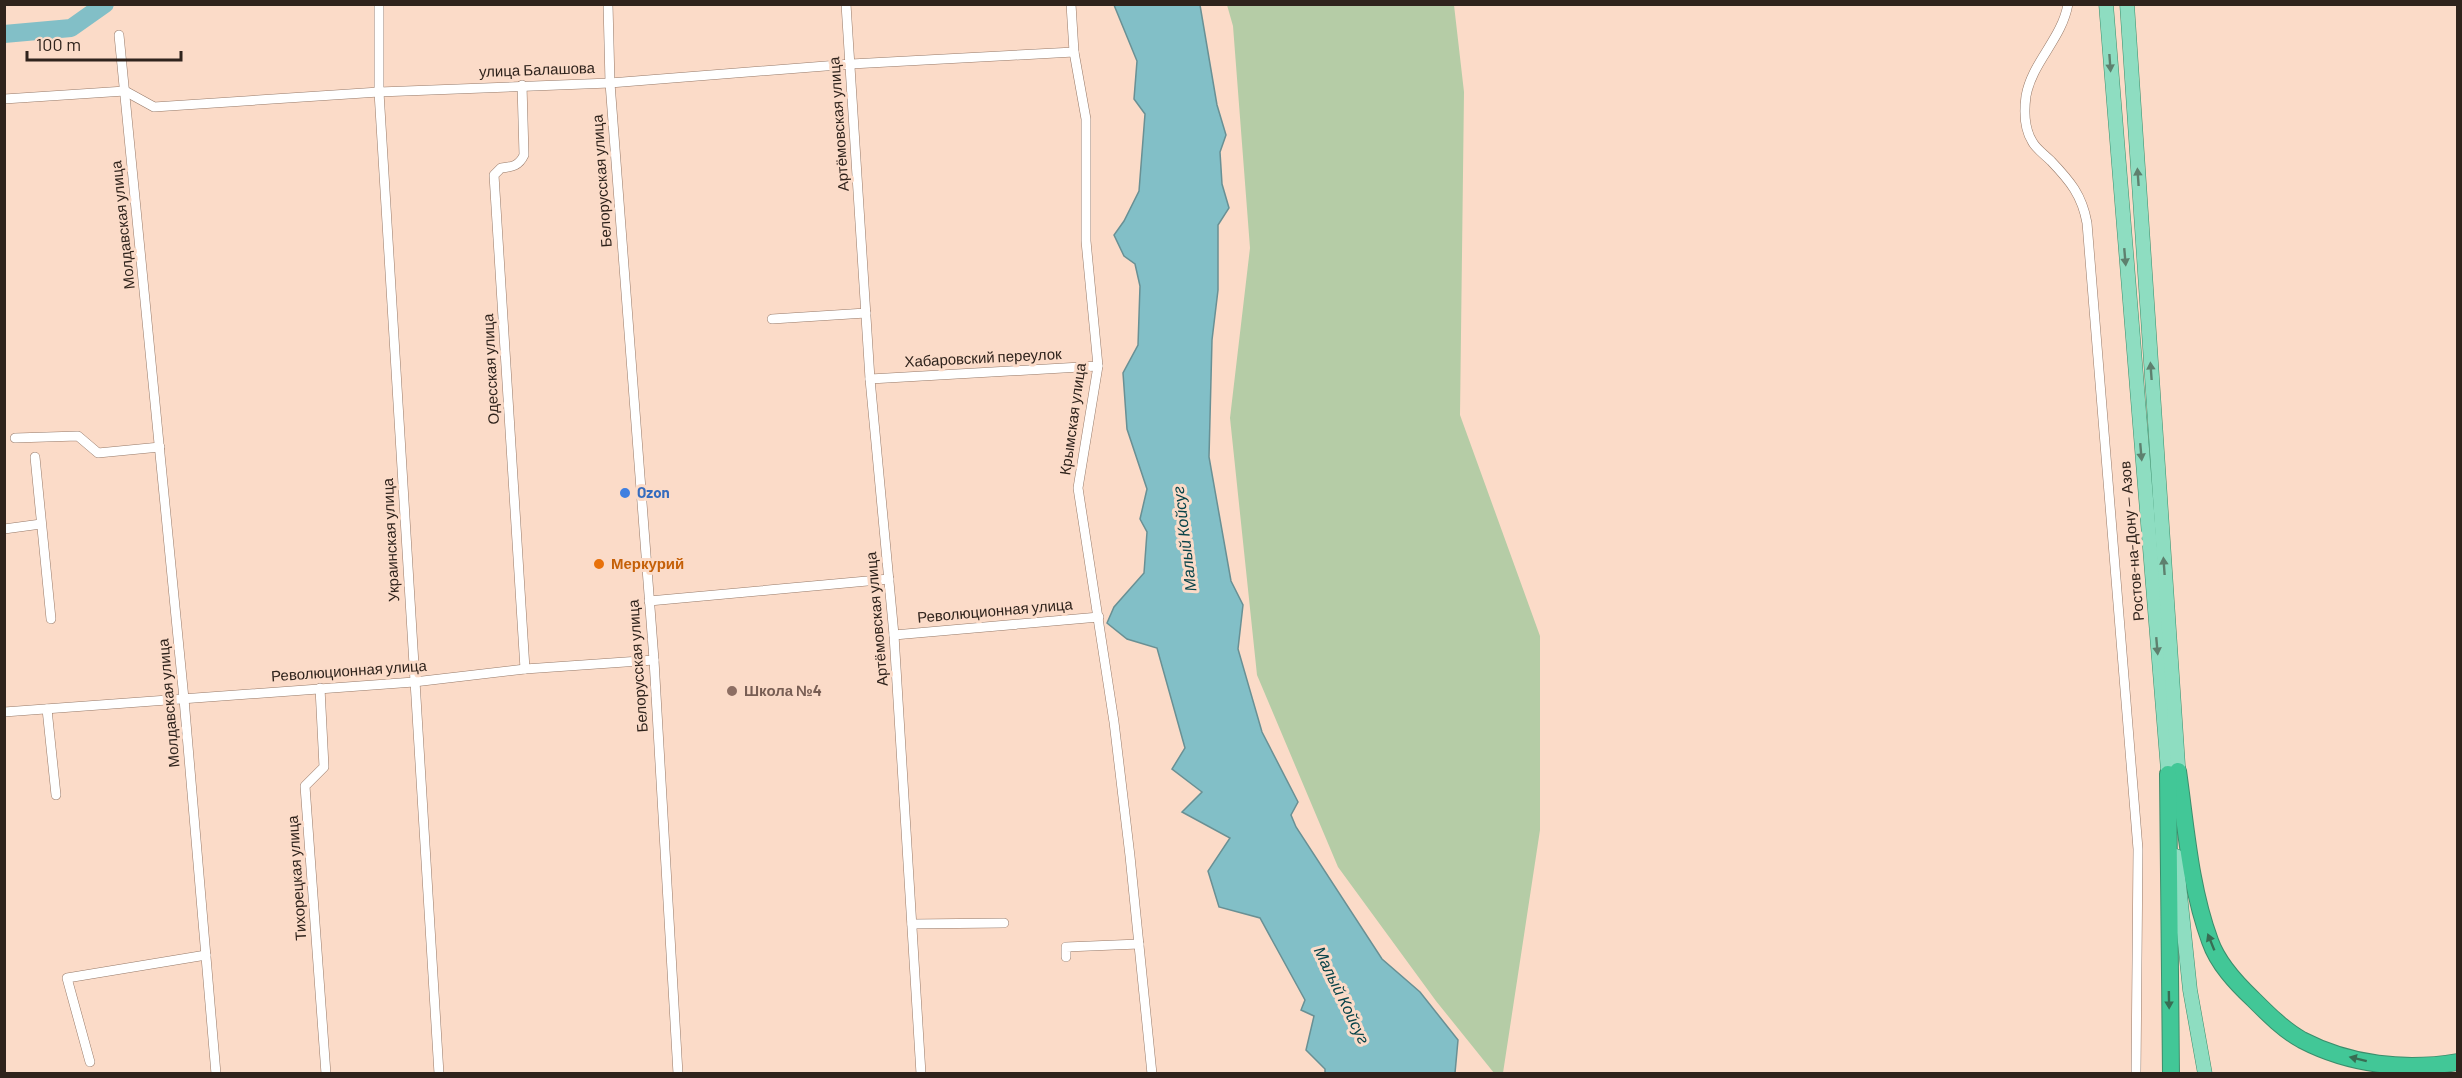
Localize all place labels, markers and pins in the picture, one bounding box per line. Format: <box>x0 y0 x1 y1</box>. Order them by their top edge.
place label: Ozon <box>637 483 670 501</box>
marker: Ozon <box>618 486 632 500</box>
place label: Меркурий <box>611 554 684 572</box>
marker: Меркурий <box>592 557 606 571</box>
place label: Школа №4 <box>744 681 822 699</box>
marker: Школа №4 <box>725 684 739 698</box>

